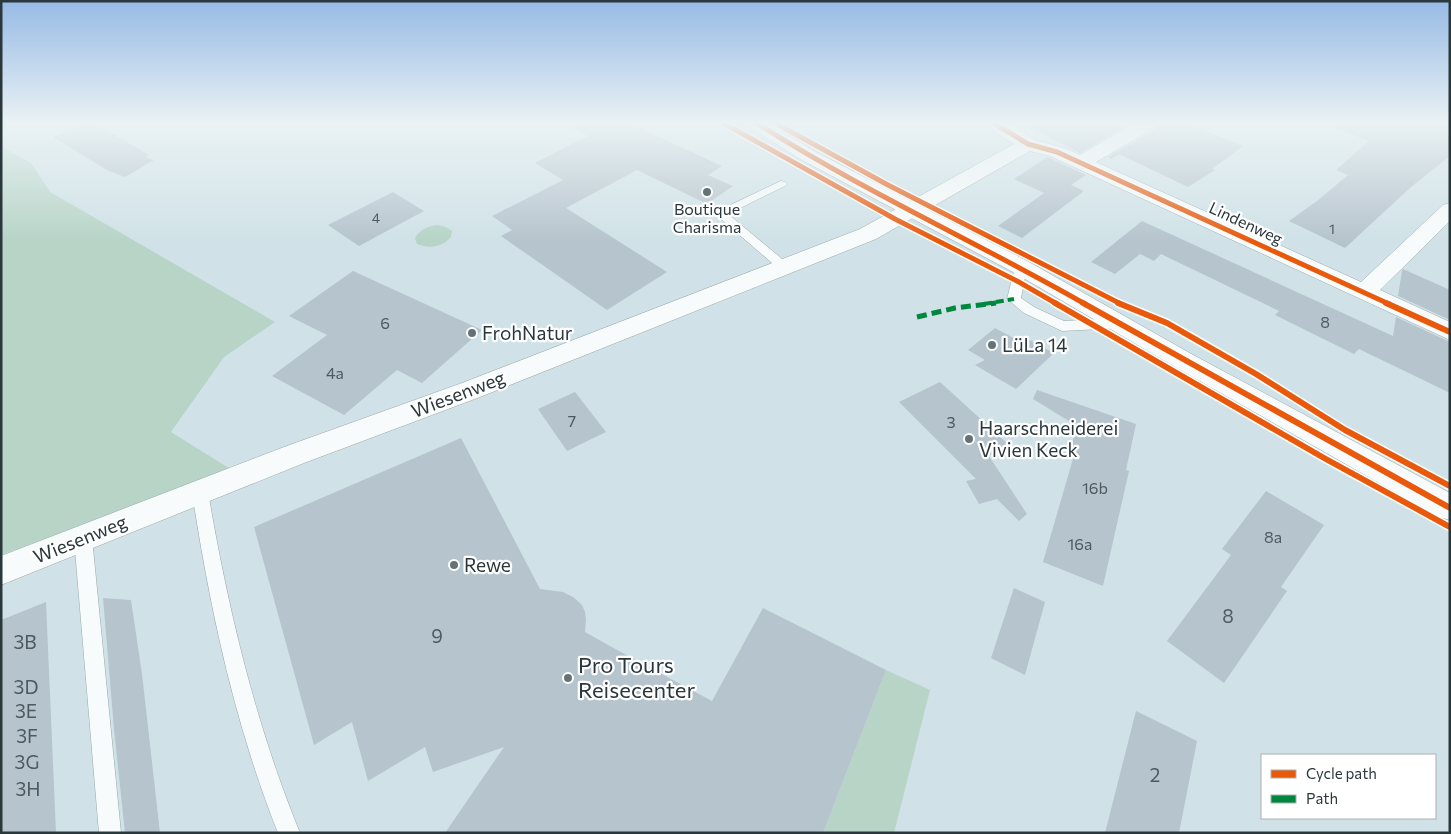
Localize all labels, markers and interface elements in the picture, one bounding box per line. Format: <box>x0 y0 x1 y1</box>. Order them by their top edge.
marker: Boutique Charisma <box>701 186 713 198</box>
street label: Lindenweg <box>1207 197 1286 248</box>
place label: Boutique Charisma <box>673 199 741 236</box>
house number: 4 <box>372 209 381 226</box>
house number: 1 <box>1329 220 1335 237</box>
house number: 8 <box>1320 312 1330 331</box>
house number: 6 <box>380 313 390 332</box>
place label: FrohNatur <box>482 321 573 344</box>
marker: FrohNatur <box>466 327 478 339</box>
place label: LüLa 14 <box>1002 333 1067 356</box>
marker: LüLa 14 <box>986 339 998 351</box>
house number: 4a <box>326 363 344 382</box>
street label: Wiesenweg <box>408 365 508 422</box>
house number: 7 <box>568 411 576 430</box>
house number: 3 <box>946 412 956 431</box>
place label: Haarschneiderei Vivien Keck <box>979 416 1118 461</box>
marker: Haarschneiderei Vivien Keck <box>963 433 975 445</box>
house number: 16b <box>1082 478 1108 497</box>
street label: Wiesenweg <box>30 509 130 568</box>
house number: 8a <box>1264 527 1282 546</box>
house number: 16a <box>1068 534 1092 553</box>
place label: Rewe <box>464 553 511 576</box>
marker: Rewe <box>448 559 460 571</box>
house number: 8 <box>1222 604 1234 627</box>
house number: 9 <box>431 624 443 647</box>
house number: 3B <box>13 630 37 653</box>
place label: Pro Tours Reisecenter <box>578 651 695 703</box>
marker: Pro Tours Reisecenter <box>562 672 574 684</box>
house number: 3D <box>14 675 38 698</box>
house number: 3E <box>15 699 37 722</box>
house number: 3F <box>16 724 38 747</box>
house number: 3G <box>15 750 39 773</box>
legend <box>1261 754 1436 819</box>
house number: 2 <box>1150 763 1160 786</box>
text: Cycle path <box>1306 764 1377 782</box>
house number: 3H <box>15 777 41 800</box>
text: Path <box>1306 789 1338 807</box>

